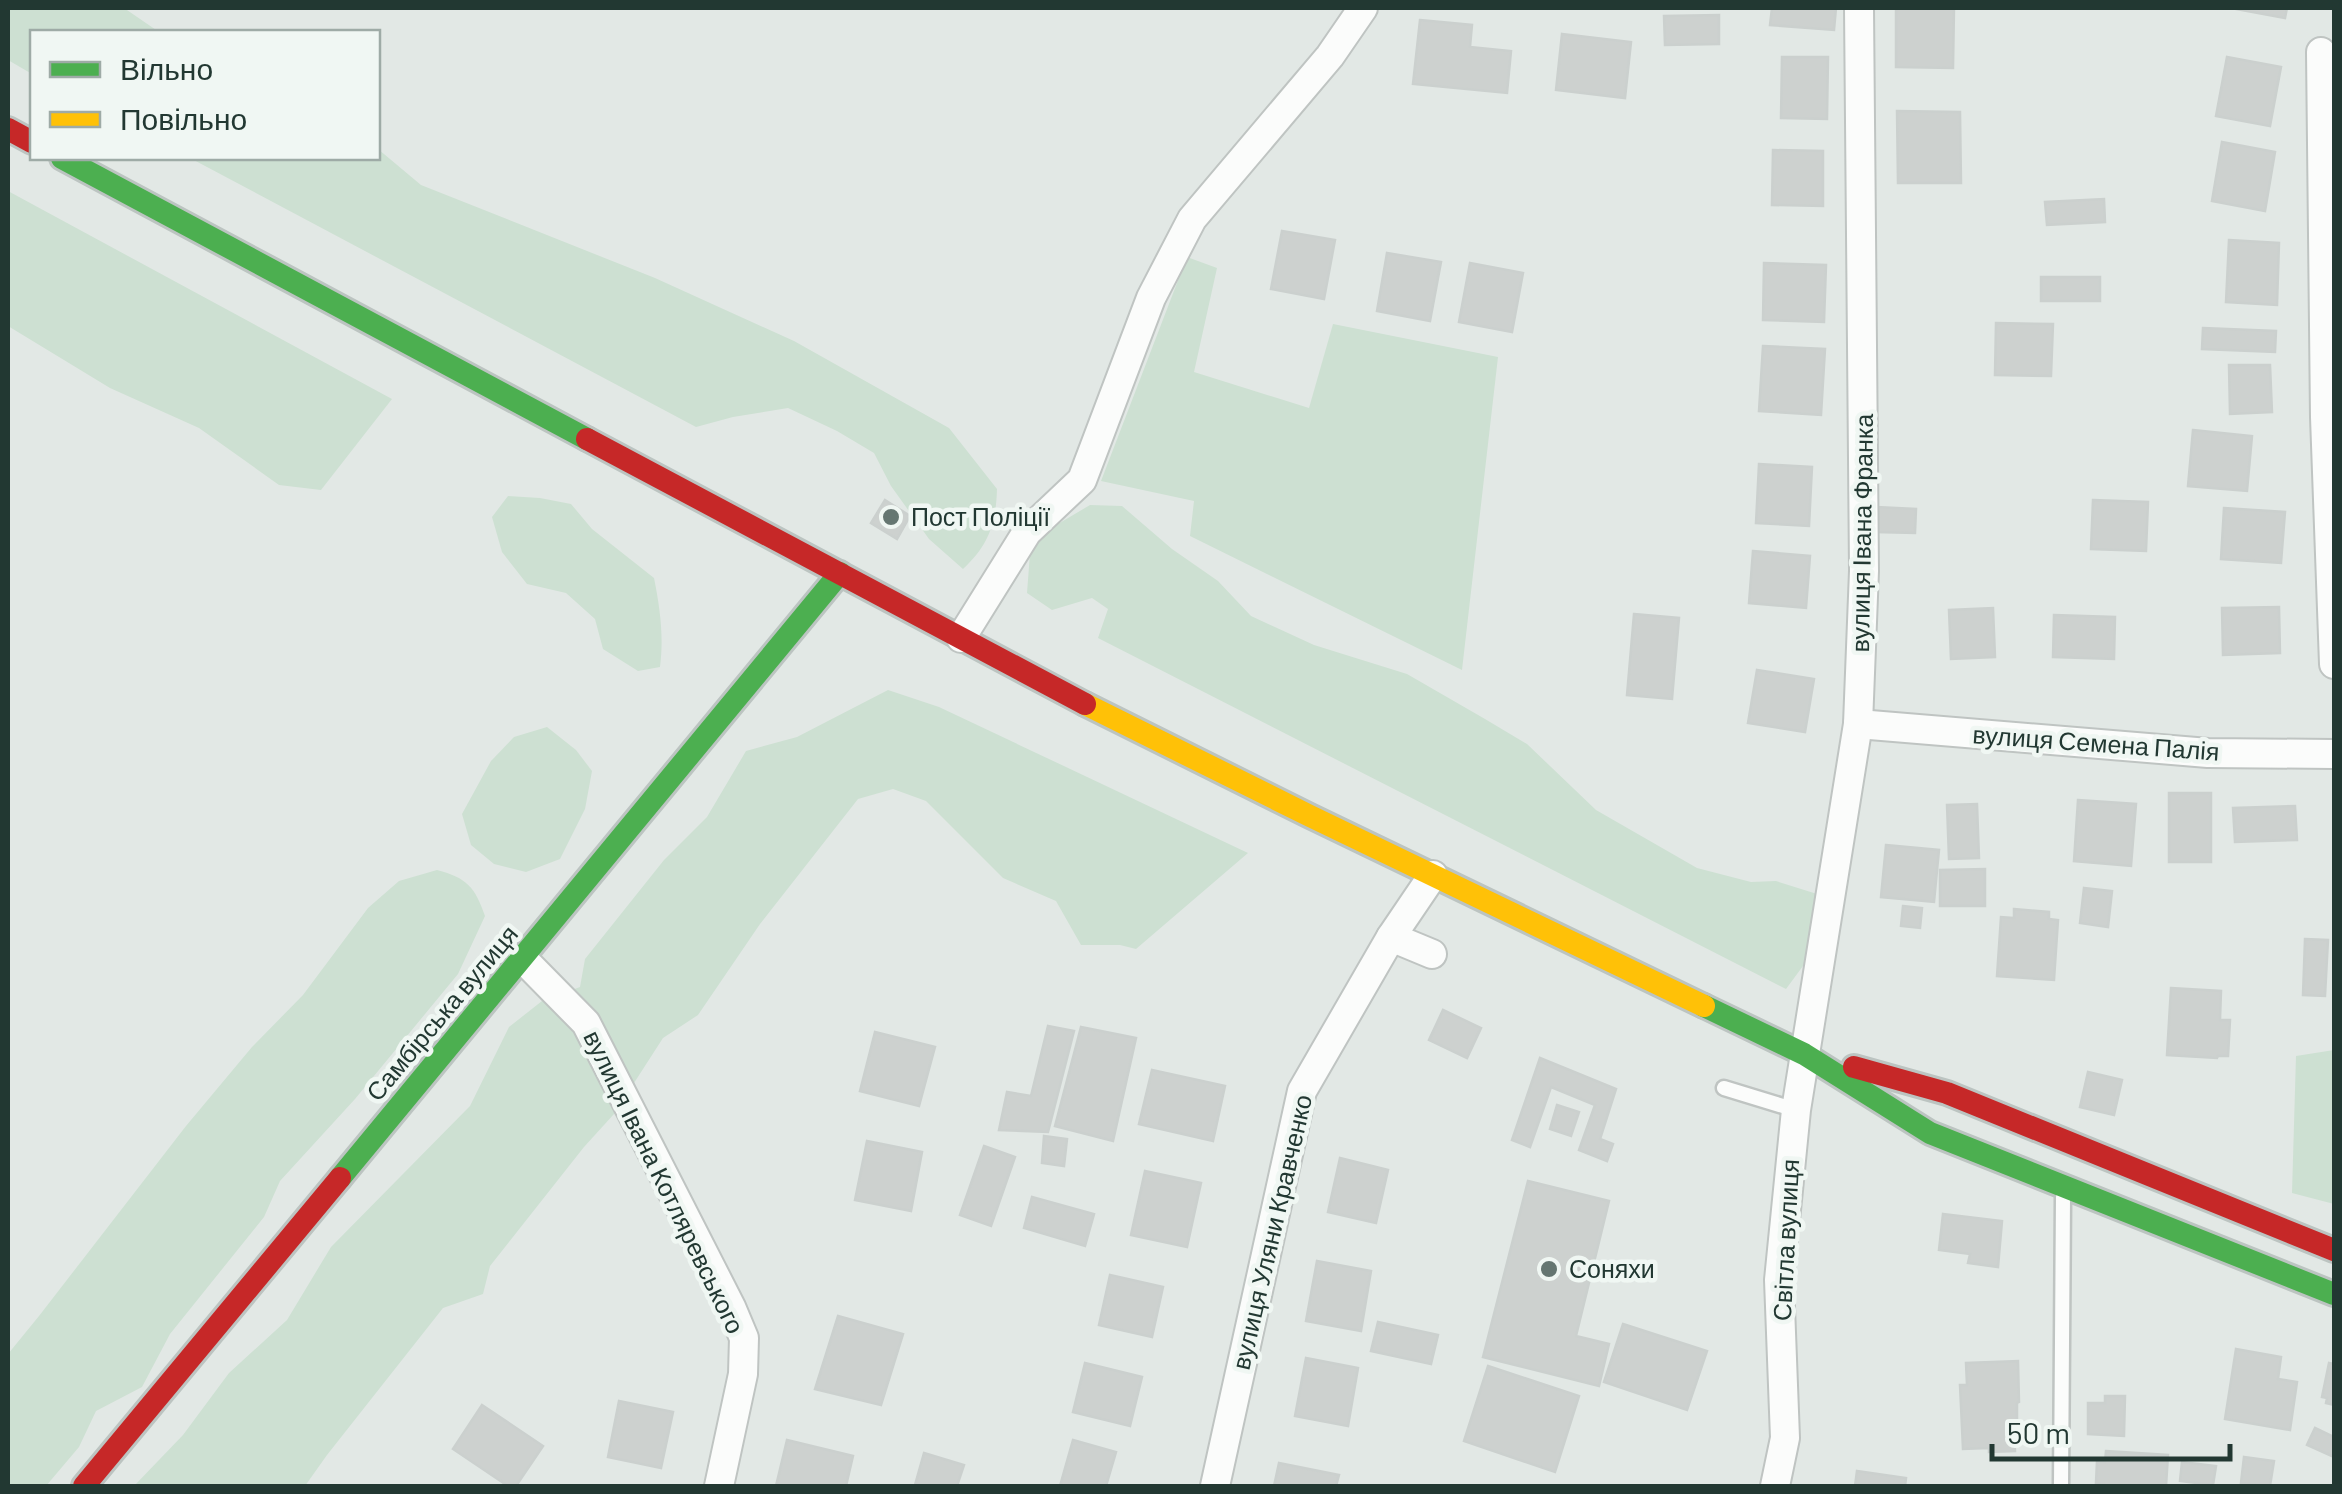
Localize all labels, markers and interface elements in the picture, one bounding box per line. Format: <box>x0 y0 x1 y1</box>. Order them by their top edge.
legend <box>30 30 380 160</box>
text: Вільно <box>120 50 213 86</box>
text: Повільно <box>120 100 247 136</box>
street label: вулиця Івана Франка <box>1844 413 1878 653</box>
place label: Пост Поліції <box>911 501 1050 531</box>
marker: Пост Поліції <box>880 506 902 528</box>
street label: вулиця Семена Палія <box>1972 718 2221 766</box>
street label: Самбірська вулиця <box>359 918 523 1106</box>
street label: вулиця Івана Котляревського <box>578 1025 751 1338</box>
street label: вулиця Уляни Кравченко <box>1225 1091 1317 1372</box>
street label: Світла вулиця <box>1766 1158 1804 1322</box>
place label: Соняхи <box>1569 1253 1655 1283</box>
marker: Соняхи <box>1538 1258 1560 1280</box>
scale bar <box>1992 1399 2230 1461</box>
text: 50 m <box>2007 1414 2070 1450</box>

